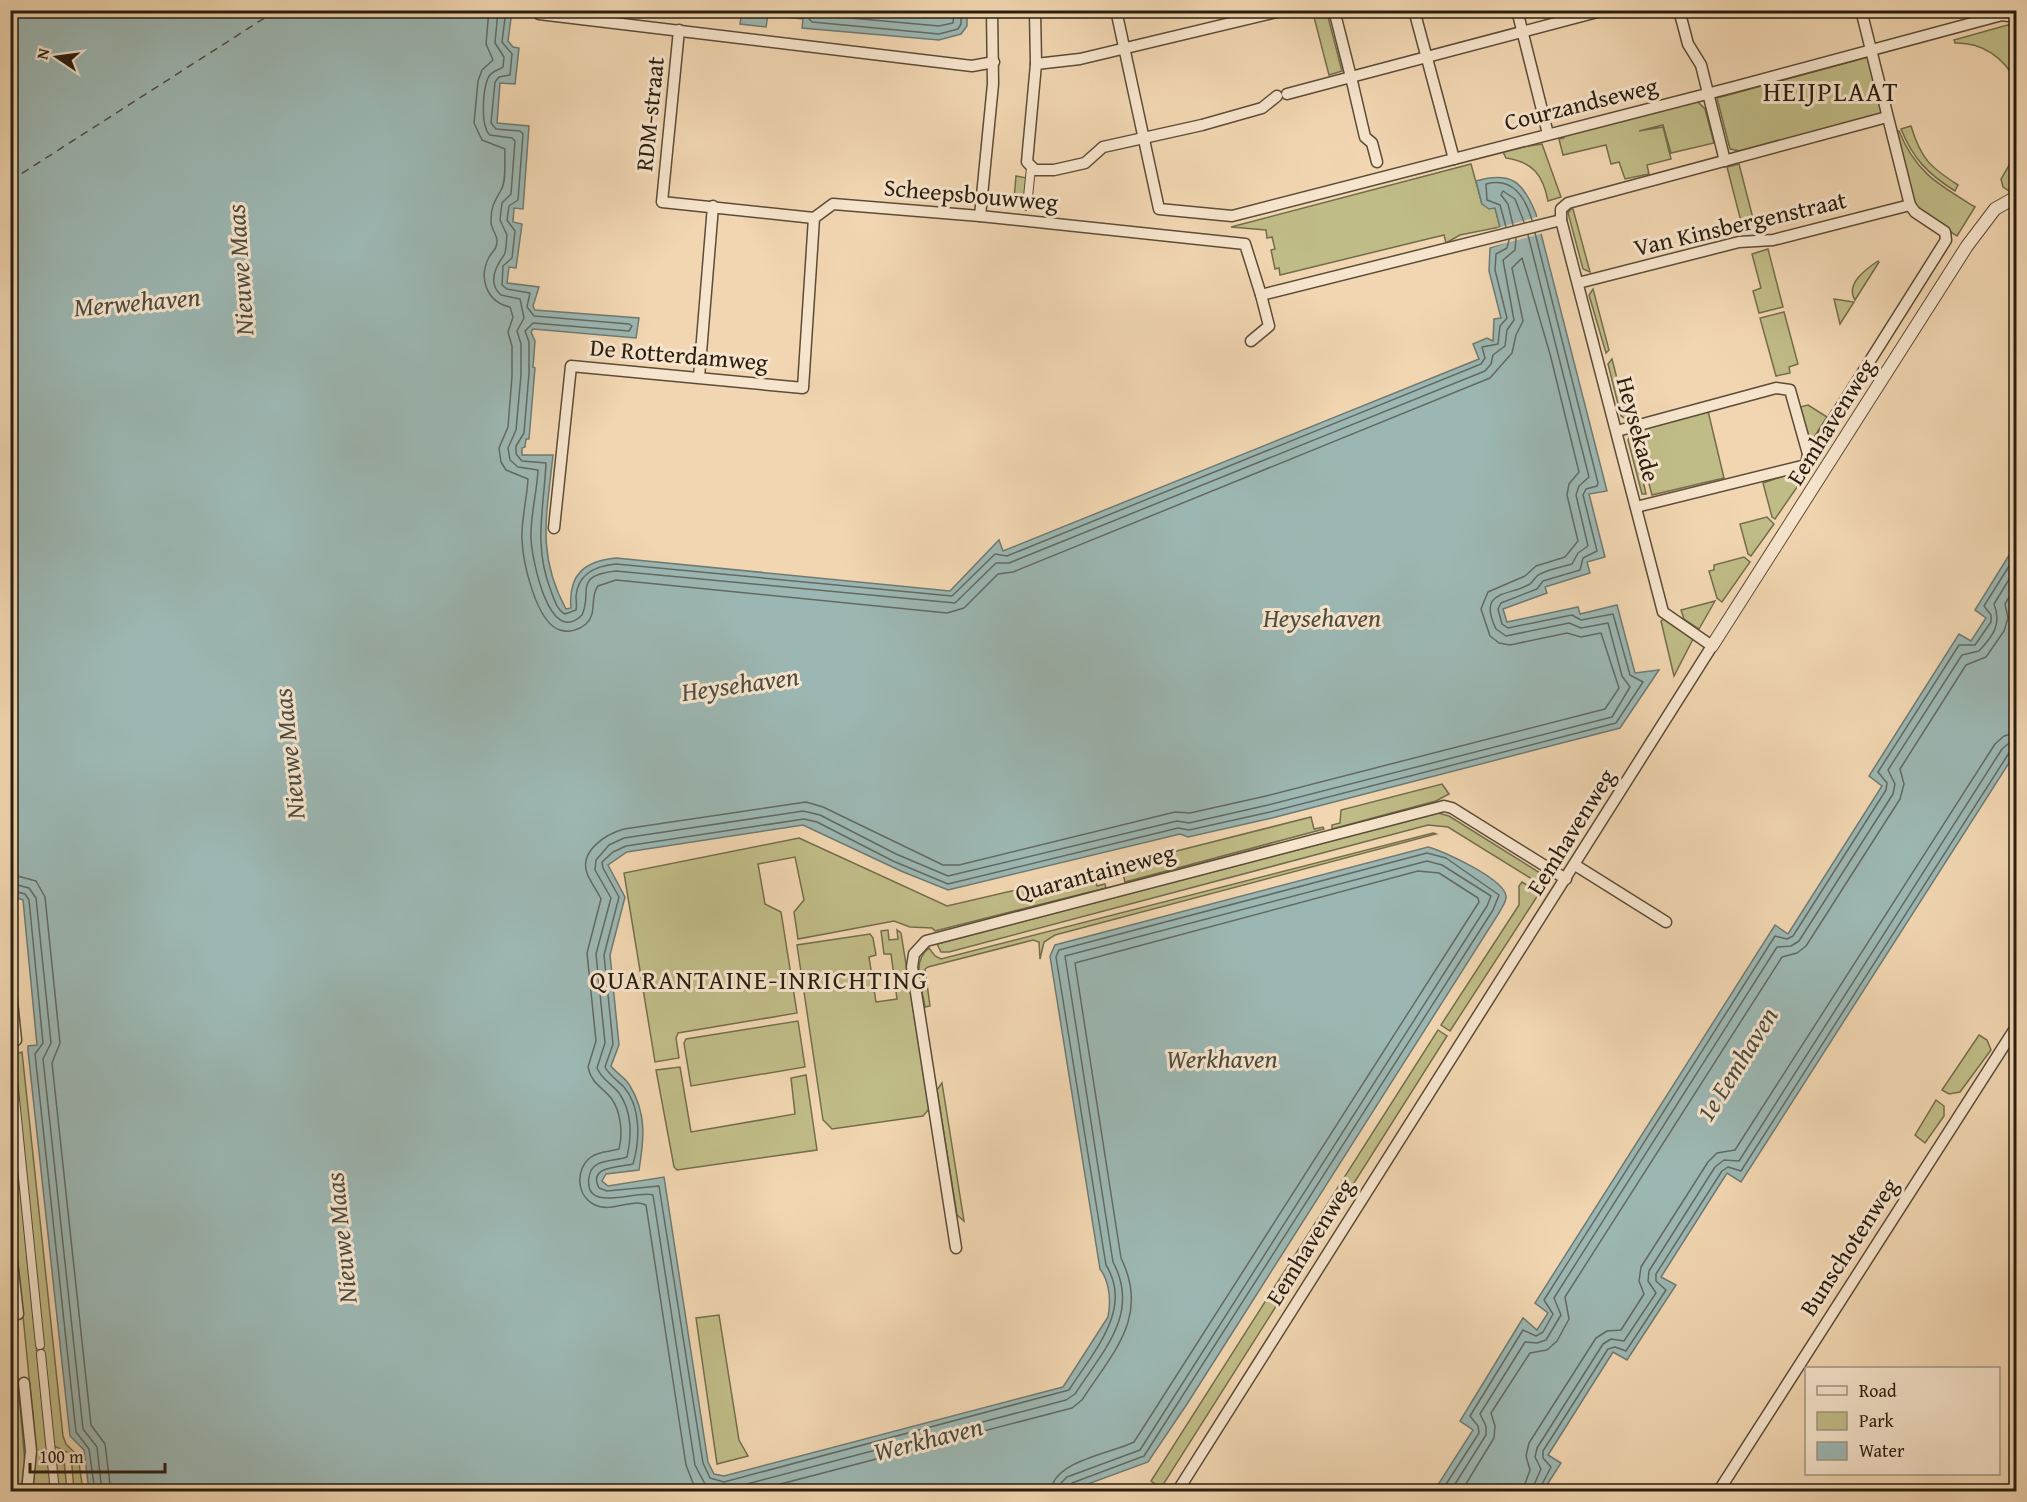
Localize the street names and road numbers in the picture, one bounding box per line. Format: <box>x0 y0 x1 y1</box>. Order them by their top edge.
street label: RDM-straat <box>626 54 673 173</box>
street label: Courzandseweg <box>1501 68 1661 139</box>
street label: Scheepsbouwweg <box>882 169 1060 220</box>
street label: Van Kinsbergenstraat <box>1630 182 1850 265</box>
street label: De Rotterdamweg <box>589 329 770 380</box>
street label: Eemhavenweg <box>1778 352 1883 492</box>
street label: Heysekade <box>1608 372 1669 485</box>
street label: Eemhavenweg <box>1518 762 1623 902</box>
street label: Quarantaineweg <box>1011 834 1179 911</box>
street label: Bunschotenweg <box>1791 1171 1906 1323</box>
street label: Eemhavenweg <box>1257 1172 1362 1312</box>

